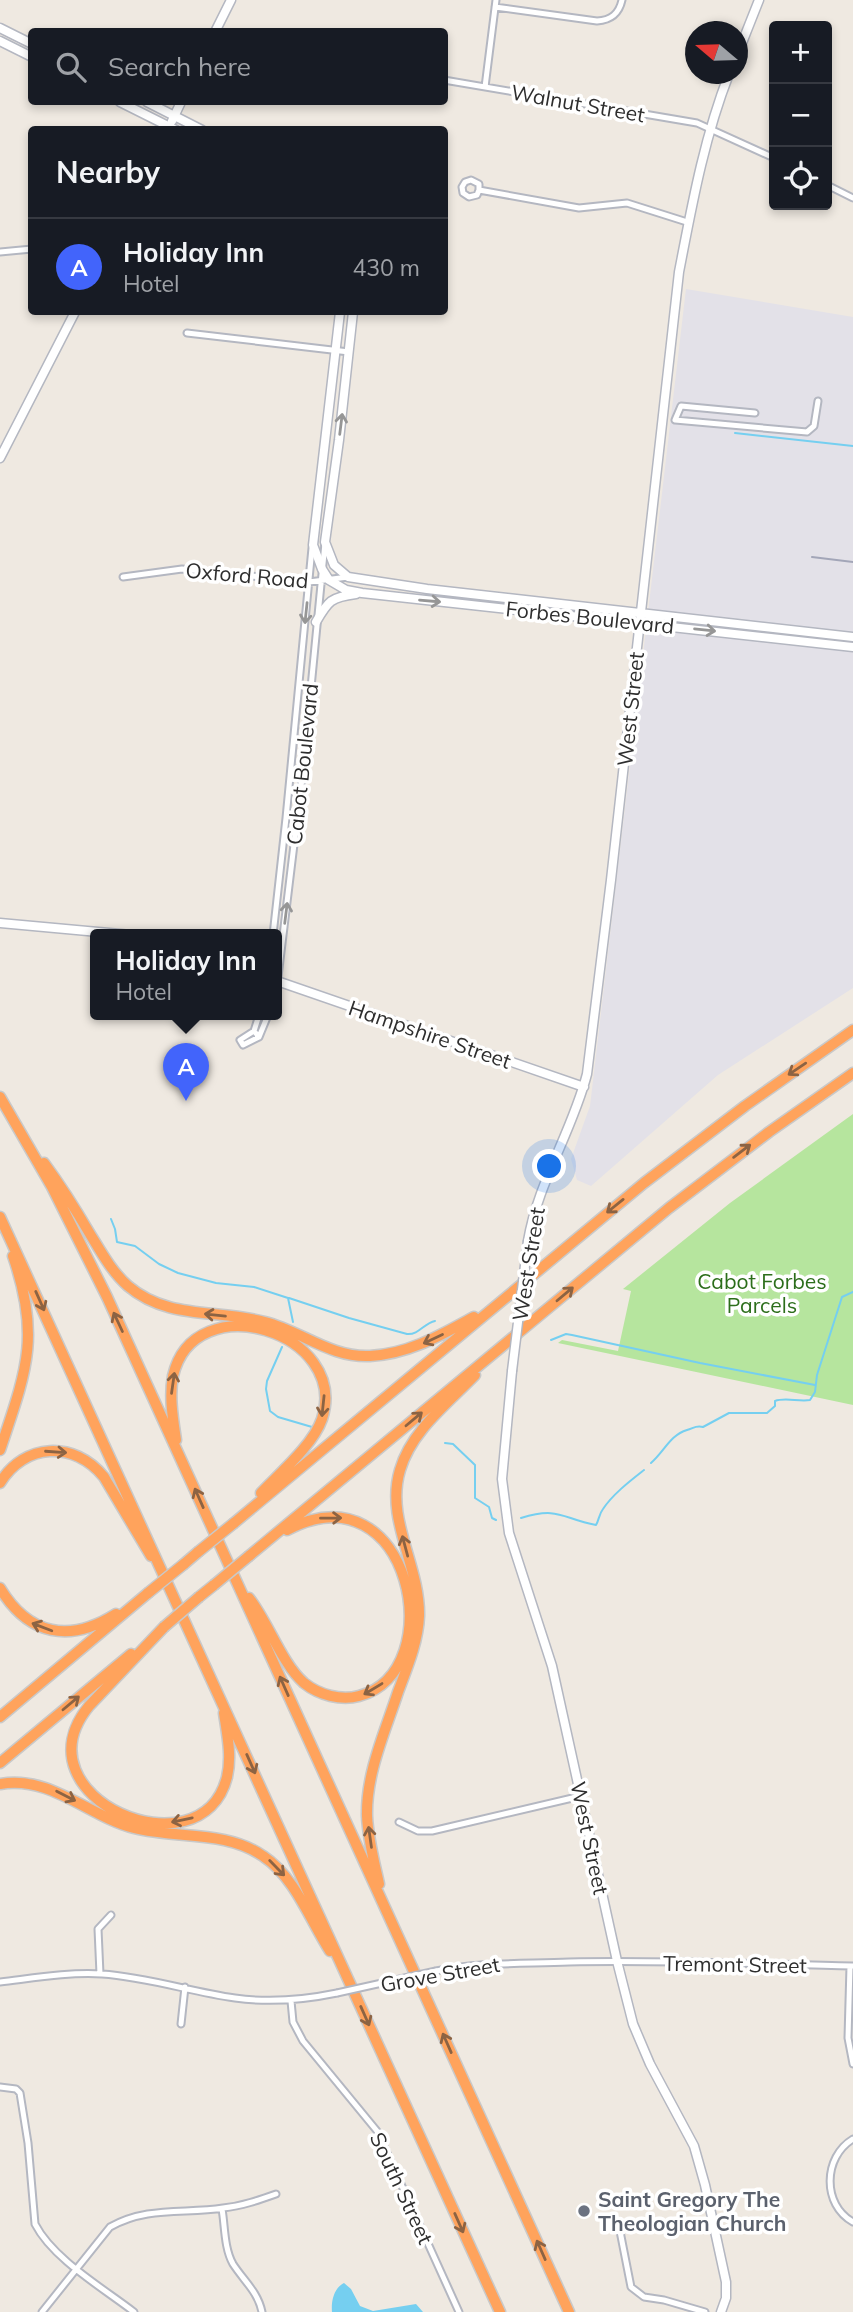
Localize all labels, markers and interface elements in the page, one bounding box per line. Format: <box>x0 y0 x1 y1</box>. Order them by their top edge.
north arrow <box>685 21 748 84</box>
map controls <box>769 21 832 210</box>
button: + <box>769 21 832 84</box>
search box <box>28 28 448 105</box>
icon: search <box>52 48 90 86</box>
text: Search here <box>108 50 251 83</box>
street label: Walnut Street <box>509 78 647 128</box>
button: − <box>769 84 832 147</box>
button: locate <box>769 147 832 210</box>
text: Nearby <box>56 153 160 191</box>
text: Holiday Inn <box>123 236 264 269</box>
text: A <box>70 253 88 282</box>
text: 430 m <box>352 253 420 282</box>
text: Hotel <box>123 269 180 298</box>
one-way arrow <box>335 413 348 436</box>
street label: Oxford Road <box>184 557 310 593</box>
one-way arrow <box>418 595 441 608</box>
street label: Forbes Boulevard <box>504 595 676 639</box>
one-way arrow <box>299 601 312 624</box>
one-way arrow <box>693 623 716 636</box>
street label: West Street <box>611 651 649 767</box>
street label: Cabot Boulevard <box>281 682 323 846</box>
one-way arrow <box>280 902 293 925</box>
popup <box>90 929 282 1020</box>
text: Holiday Inn <box>115 944 257 977</box>
text: Hotel <box>115 977 172 1006</box>
street label: Hampshire Street <box>345 994 515 1074</box>
pin: A <box>163 1043 209 1101</box>
one-way arrow <box>787 1062 807 1076</box>
one-way arrow <box>733 1144 751 1159</box>
your location <box>532 1149 566 1183</box>
one-way arrow <box>607 1198 625 1214</box>
street label: West Street <box>506 1205 550 1323</box>
park label: Cabot Forbes Parcels <box>697 1268 827 1318</box>
one-way arrow <box>555 1286 573 1301</box>
one-way arrow <box>34 1290 47 1311</box>
one-way arrow <box>204 1308 227 1321</box>
one-way arrow <box>111 1312 125 1333</box>
one-way arrow <box>423 1333 444 1346</box>
one-way arrow <box>167 1372 180 1395</box>
one-way arrow <box>317 1394 330 1417</box>
one-way arrow <box>405 1411 423 1426</box>
one-way arrow <box>44 1446 67 1459</box>
one-way arrow <box>192 1488 205 1509</box>
one-way arrow <box>319 1511 342 1525</box>
one-way arrow <box>397 1535 410 1557</box>
one-way arrow <box>32 1619 54 1632</box>
one-way arrow <box>277 1676 290 1697</box>
one-way arrow <box>363 1682 383 1696</box>
one-way arrow <box>62 1696 80 1711</box>
one-way arrow <box>245 1753 258 1775</box>
street label: West Street <box>565 1779 615 1897</box>
one-way arrow <box>55 1790 76 1804</box>
one-way arrow <box>171 1814 194 1828</box>
one-way arrow <box>363 1826 376 1849</box>
one-way arrow <box>268 1859 285 1876</box>
street label: Tremont Street <box>663 1950 807 1978</box>
street label: Grove Street <box>378 1951 502 1997</box>
one-way arrow <box>359 2005 372 2026</box>
one-way arrow <box>440 2033 453 2054</box>
street label: South Street <box>365 2128 439 2248</box>
place label: Saint Gregory The Theologian Church <box>598 2186 786 2236</box>
marker: Saint Gregory The Theologian Church <box>576 2203 592 2219</box>
one-way arrow <box>453 2212 467 2233</box>
one-way arrow <box>534 2240 547 2261</box>

